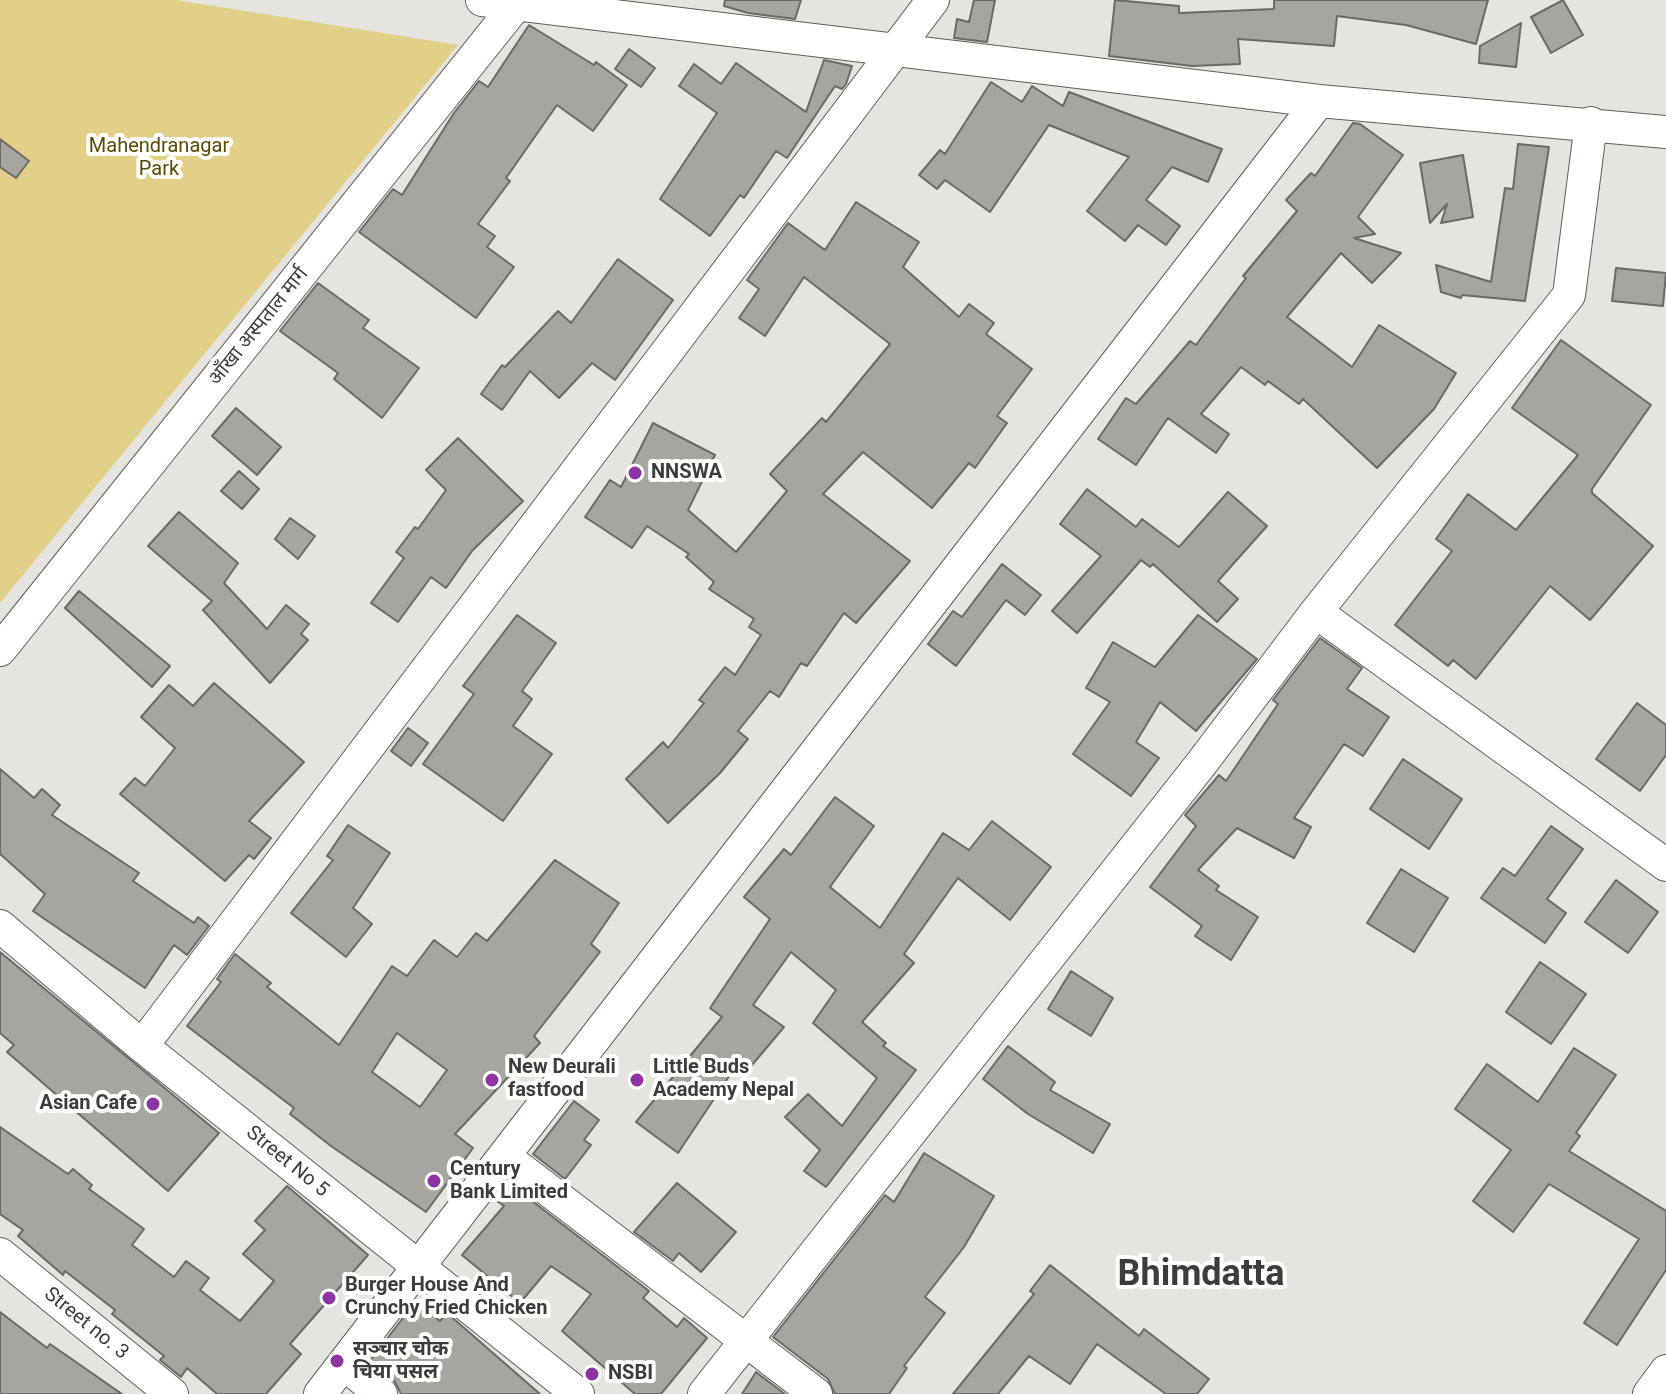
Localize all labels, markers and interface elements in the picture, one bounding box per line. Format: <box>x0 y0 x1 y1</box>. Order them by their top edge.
park label: Mahendranagar Park <box>89 135 229 182</box>
street label: आँखा अस्पताल मार्ग <box>204 263 314 391</box>
place label: NNSWA <box>651 461 722 485</box>
marker: NNSWA <box>626 464 644 482</box>
place label: New Deurali fastfood <box>508 1056 616 1103</box>
place label: Little Buds Academy Nepal <box>653 1056 794 1103</box>
marker: New Deurali fastfood <box>483 1071 501 1089</box>
marker: Little Buds Academy Nepal <box>628 1071 646 1089</box>
place label: Asian Cafe <box>40 1092 137 1116</box>
marker: Asian Cafe <box>144 1095 162 1113</box>
street label: Street No 5 <box>241 1121 333 1203</box>
place label: Century Bank Limited <box>450 1158 568 1205</box>
marker: Century Bank Limited <box>425 1172 443 1190</box>
district label: Bhimdatta <box>1117 1254 1285 1298</box>
place label: Burger House And Crunchy Fried Chicken <box>345 1274 547 1321</box>
street label: Street no. 3 <box>39 1283 133 1365</box>
marker: Burger House And Crunchy Fried Chicken <box>320 1289 338 1307</box>
place label: सञ्चार चोक चिया पसल <box>353 1338 448 1385</box>
marker: सञ्चार चोक चिया पसल <box>328 1352 346 1370</box>
place label: NSBI <box>608 1362 653 1386</box>
marker: NSBI <box>583 1365 601 1383</box>

